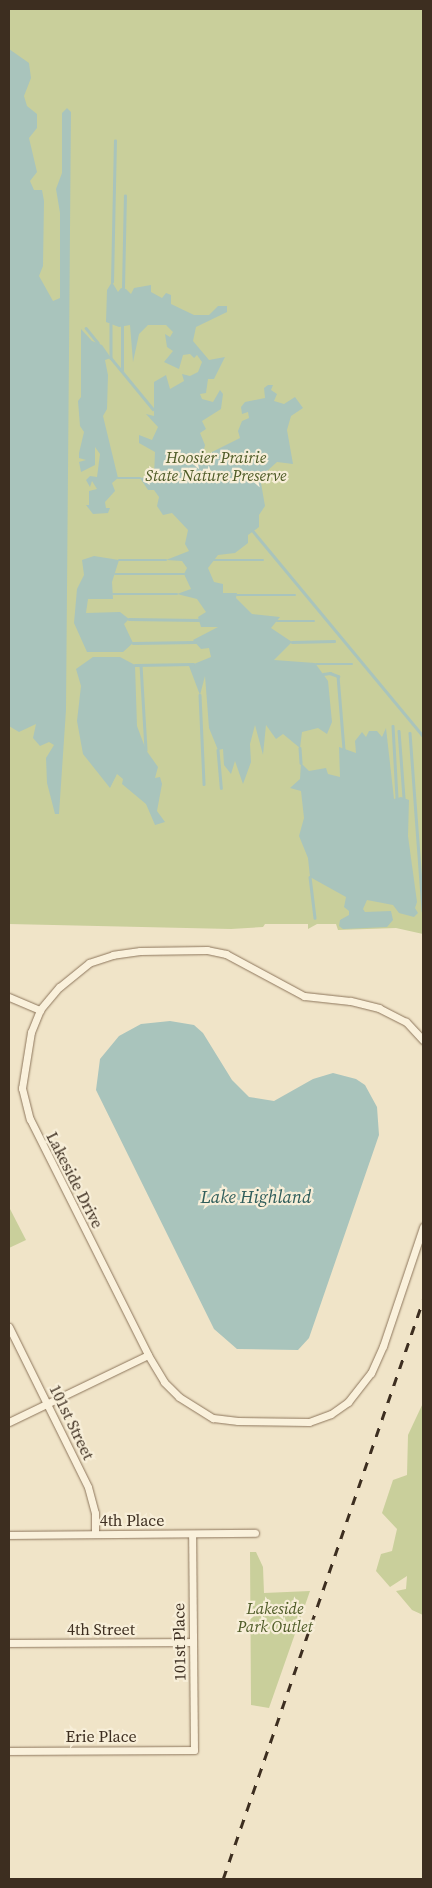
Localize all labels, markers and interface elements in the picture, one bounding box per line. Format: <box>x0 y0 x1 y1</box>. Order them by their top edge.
park label: Hoosier Prairie State Nature Preserve <box>145 447 287 485</box>
street label: Lakeside Drive <box>42 1129 108 1231</box>
water label: Lake Highland <box>201 1186 311 1208</box>
street label: 101st Street <box>46 1381 98 1463</box>
street label: 4th Place <box>100 1510 164 1530</box>
park label: Lakeside Park Outlet <box>237 1598 313 1636</box>
street label: 101st Place <box>169 1603 189 1681</box>
street label: 4th Street <box>67 1619 135 1639</box>
street label: Erie Place <box>65 1726 137 1746</box>

